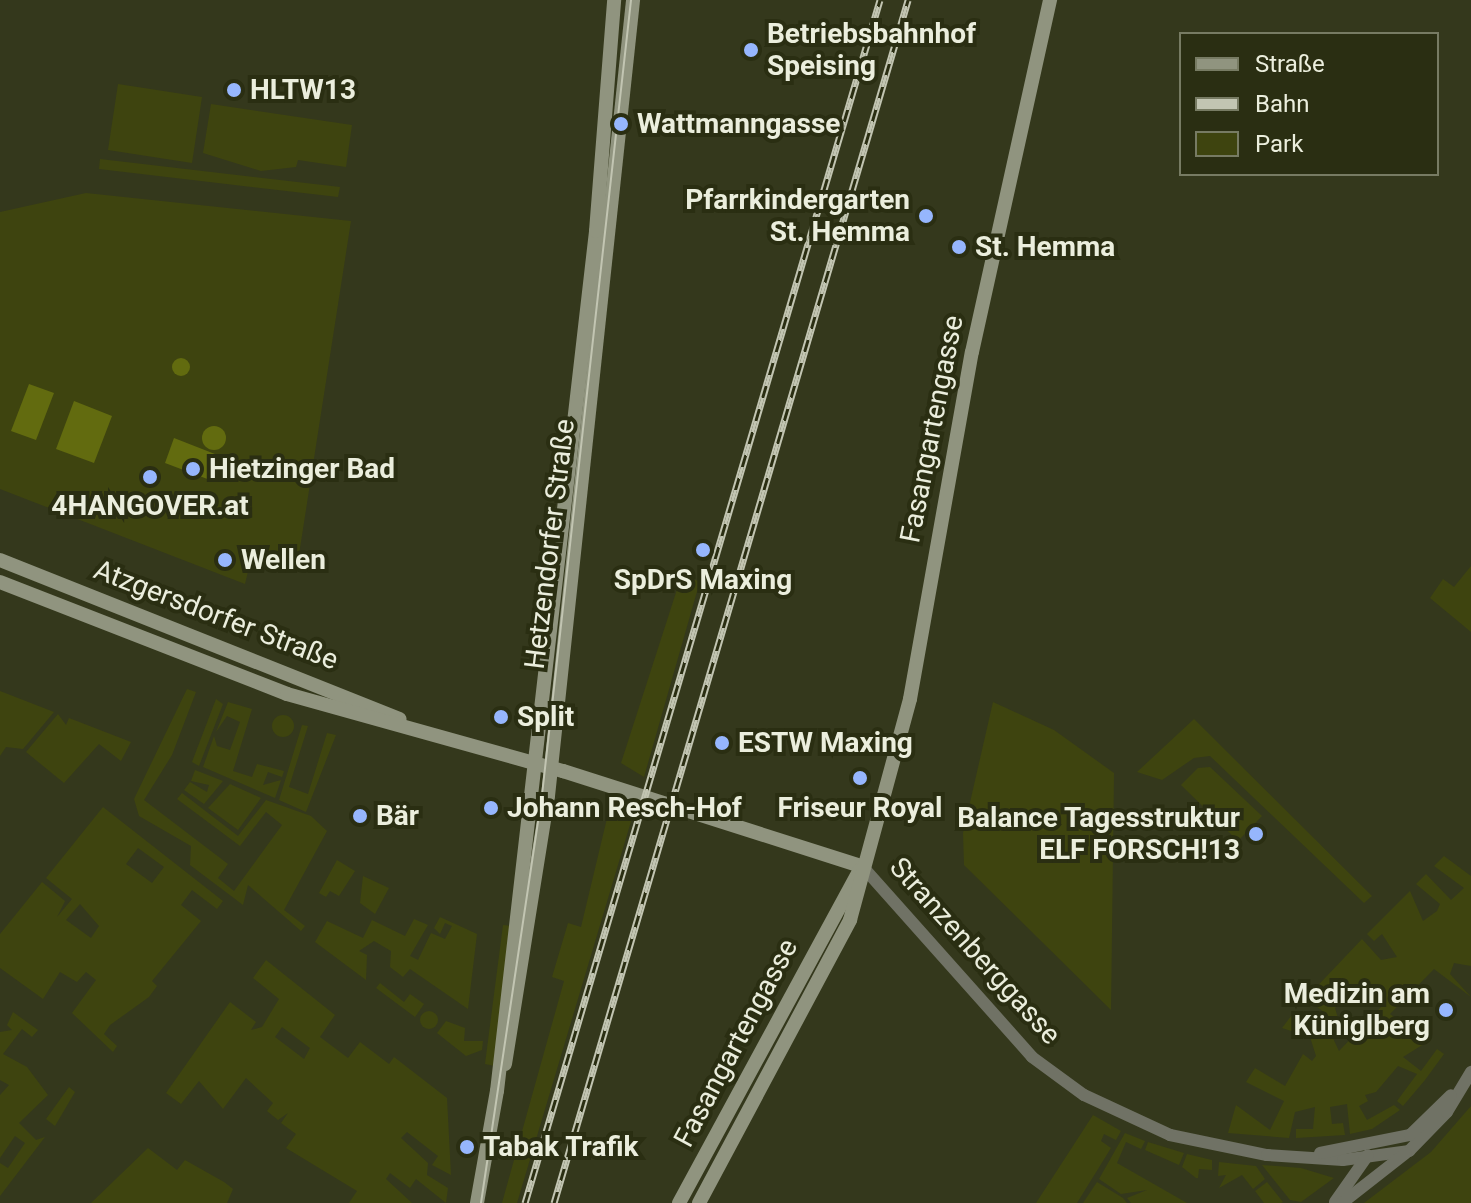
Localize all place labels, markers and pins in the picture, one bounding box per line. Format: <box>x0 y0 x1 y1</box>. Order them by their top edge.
place label: Betriebsbahnhof Speising <box>767 17 976 83</box>
marker: Betriebsbahnhof Speising <box>742 41 760 59</box>
place label: HLTW13 <box>250 73 356 107</box>
marker: HLTW13 <box>225 81 243 99</box>
place label: Wattmanngasse <box>637 107 840 141</box>
marker: Wattmanngasse <box>612 115 630 133</box>
place label: Pfarrkindergarten St. Hemma <box>685 183 910 249</box>
marker: Pfarrkindergarten St. Hemma <box>917 207 935 225</box>
place label: St. Hemma <box>975 230 1115 264</box>
marker: St. Hemma <box>950 238 968 256</box>
place label: Hietzinger Bad <box>209 452 395 486</box>
marker: Hietzinger Bad <box>184 460 202 478</box>
marker: 4HANGOVER.at <box>141 468 159 486</box>
place label: 4HANGOVER.at <box>51 489 249 523</box>
marker: SpDrS Maxing <box>694 541 712 559</box>
place label: Wellen <box>241 543 326 577</box>
marker: Wellen <box>216 551 234 569</box>
place label: SpDrS Maxing <box>614 563 792 597</box>
place label: Split <box>517 700 574 734</box>
marker: Split <box>492 708 510 726</box>
place label: ESTW Maxing <box>738 726 913 760</box>
marker: ESTW Maxing <box>713 734 731 752</box>
marker: Friseur Royal <box>851 769 869 787</box>
place label: Johann Resch-Hof <box>507 791 742 825</box>
place label: Friseur Royal <box>778 791 942 825</box>
place label: Bär <box>376 799 419 833</box>
marker: Johann Resch-Hof <box>482 799 500 817</box>
place label: Balance Tagesstruktur ELF FORSCH!13 <box>956 801 1240 867</box>
marker: Bär <box>351 807 369 825</box>
marker: Balance Tagesstruktur ELF FORSCH!13 <box>1247 825 1265 843</box>
place label: Medizin am Küniglberg <box>1284 977 1430 1043</box>
marker: Medizin am Küniglberg <box>1437 1001 1455 1019</box>
place label: Tabak Trafik <box>483 1130 639 1164</box>
marker: Tabak Trafik <box>458 1138 476 1156</box>

